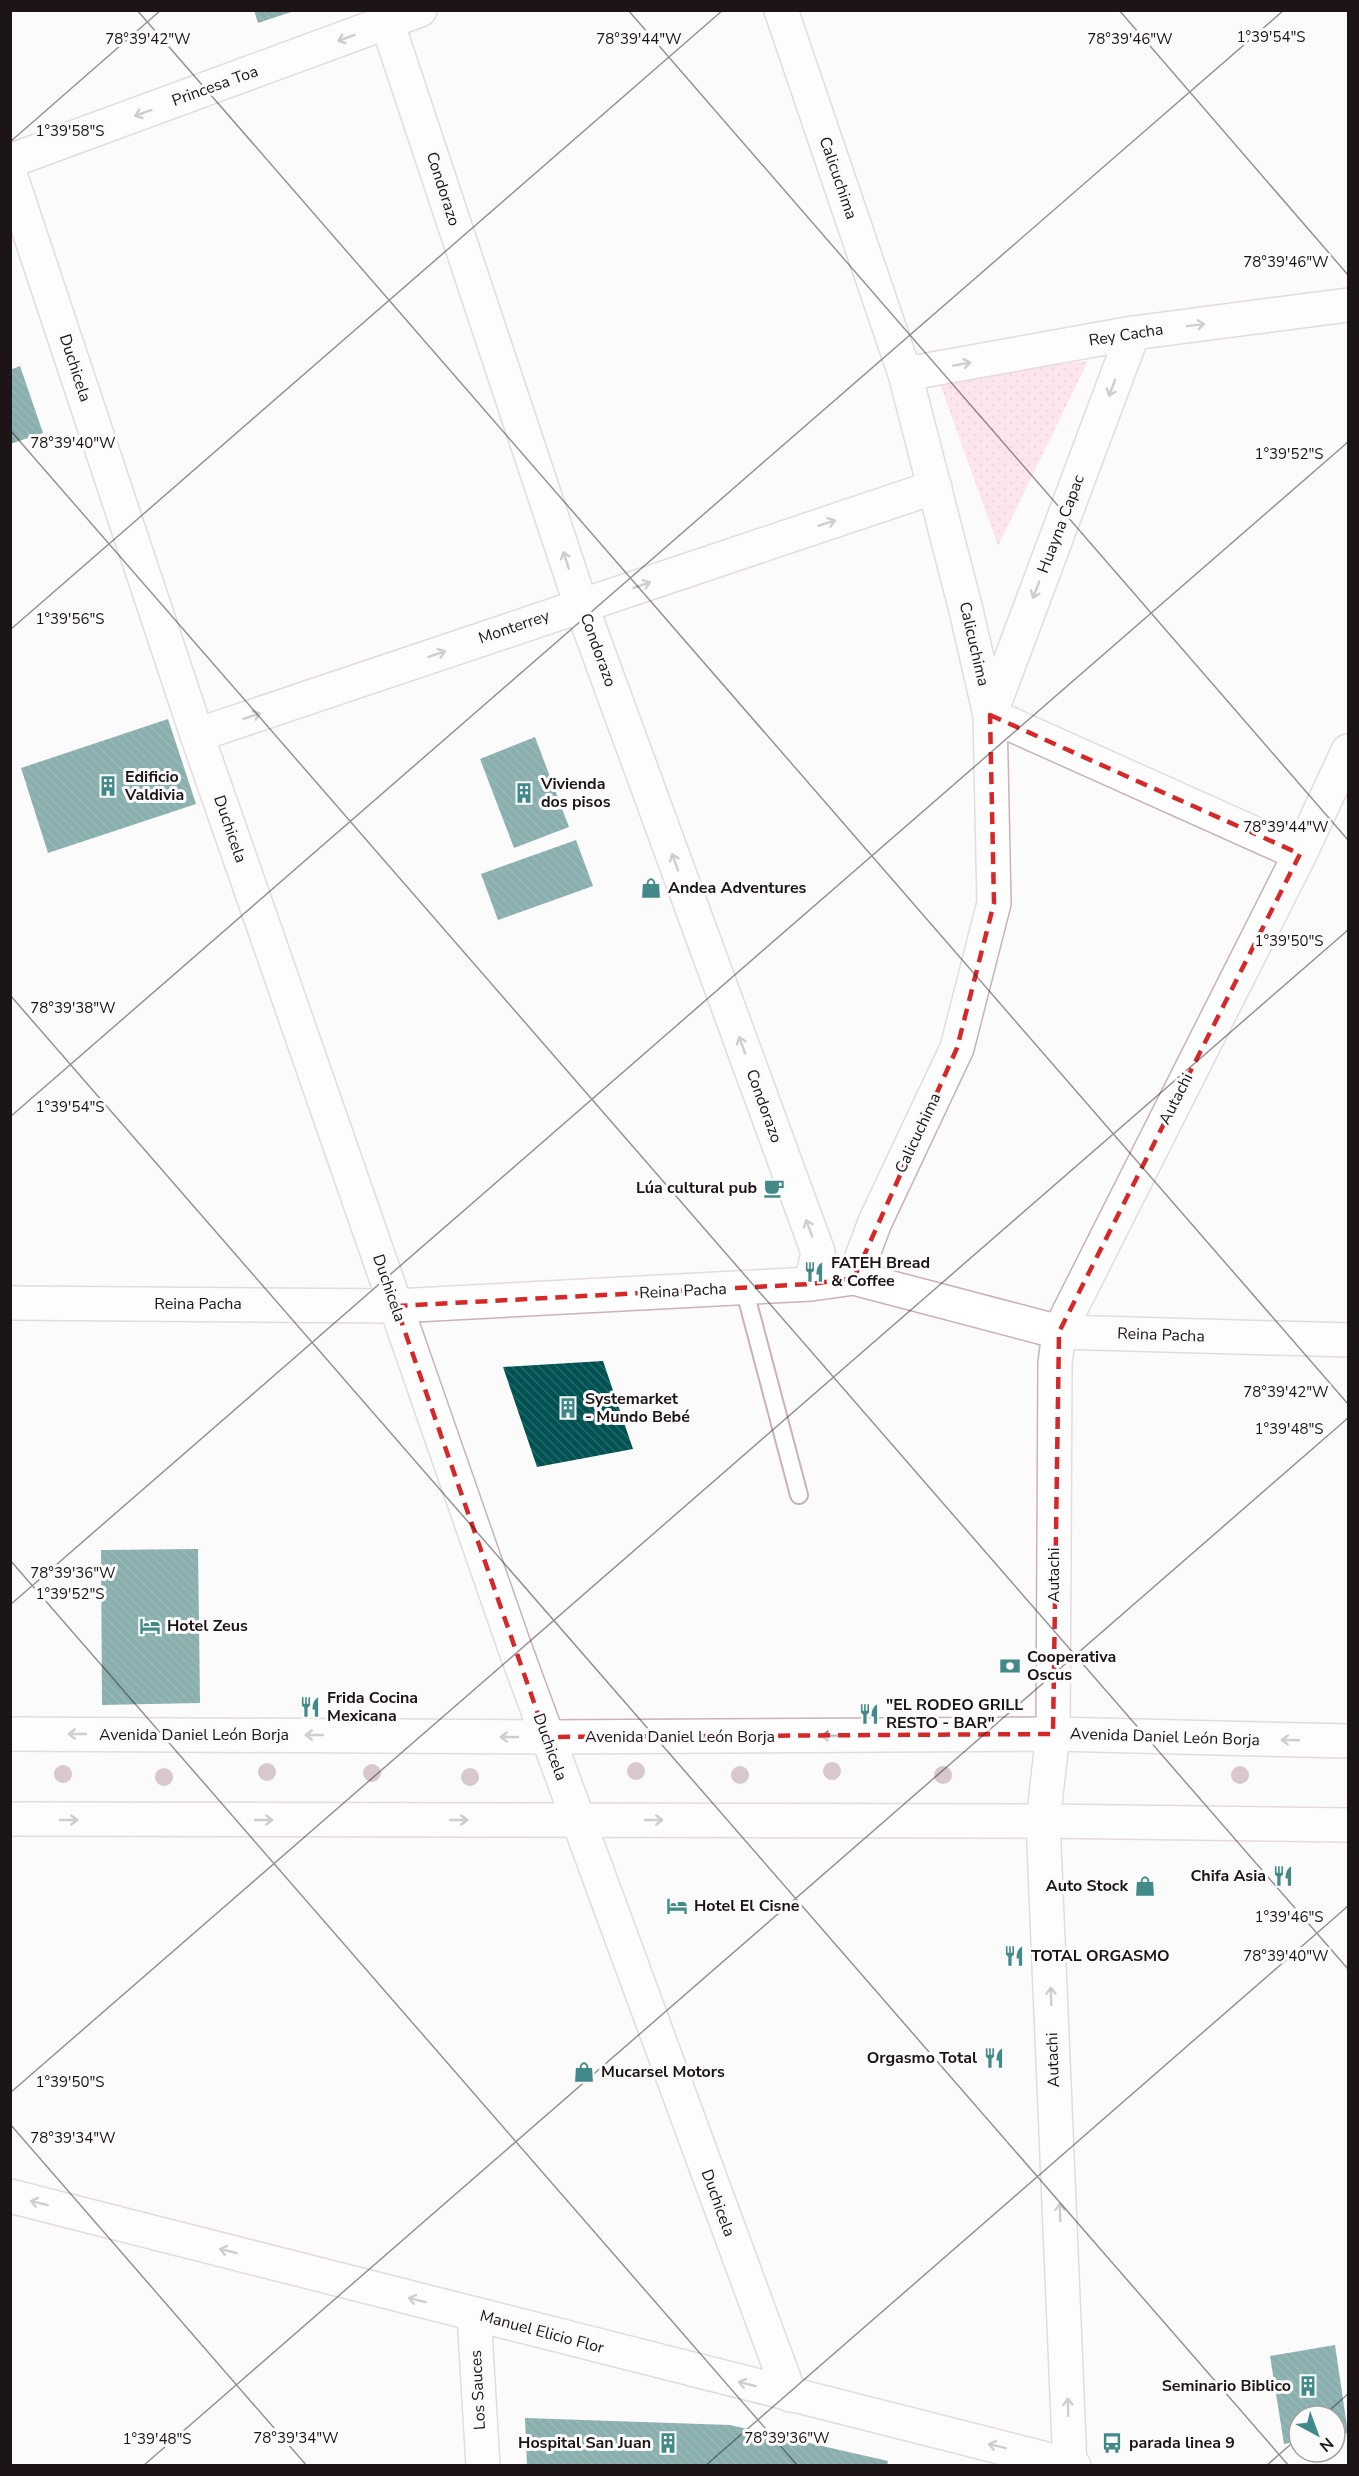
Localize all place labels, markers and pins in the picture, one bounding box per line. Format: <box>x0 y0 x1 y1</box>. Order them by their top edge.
place label: Edificio Valdivia <box>124 766 184 806</box>
place label: Vivienda dos pisos <box>540 773 611 813</box>
building icon: Edificio Valdivia <box>96 774 120 798</box>
building icon: Vivienda dos pisos <box>512 781 536 805</box>
shop icon: Andea Adventures <box>639 876 663 900</box>
place label: Andea Adventures <box>668 877 807 899</box>
cafe icon: Lúa cultural pub <box>762 1176 786 1200</box>
place label: Lúa cultural pub <box>636 1177 757 1199</box>
place label: FATEH Bread & Coffee <box>831 1252 930 1292</box>
restaurant icon: FATEH Bread & Coffee <box>802 1260 826 1284</box>
place label: Systemarket - Mundo Bebé <box>585 1388 690 1428</box>
building icon: Systemarket - Mundo Bebé <box>556 1396 580 1420</box>
hotel icon: Hotel Zeus <box>138 1614 162 1638</box>
place label: Hotel Zeus <box>167 1615 248 1637</box>
place label: Cooperativa Oscus <box>1027 1646 1116 1686</box>
bank icon: Cooperativa Oscus <box>998 1654 1022 1678</box>
place label: Frida Cocina Mexicana <box>327 1687 418 1727</box>
place label: "EL RODEO GRILL RESTO - BAR" <box>886 1694 1023 1734</box>
restaurant icon: Frida Cocina Mexicana <box>298 1695 322 1719</box>
restaurant icon: "EL RODEO GRILL RESTO - BAR" <box>857 1702 881 1726</box>
restaurant icon: Chifa Asia <box>1271 1864 1295 1888</box>
place label: Chifa Asia <box>1190 1865 1266 1887</box>
shop icon: Auto Stock <box>1133 1874 1157 1898</box>
place label: Auto Stock <box>1046 1875 1128 1897</box>
hotel icon: Hotel El Cisne <box>665 1894 689 1918</box>
place label: Hotel El Cisne <box>694 1895 800 1917</box>
restaurant icon: TOTAL ORGASMO <box>1002 1944 1026 1968</box>
place label: TOTAL ORGASMO <box>1031 1945 1170 1967</box>
restaurant icon: Orgasmo Total <box>982 2046 1006 2070</box>
place label: Orgasmo Total <box>867 2047 977 2069</box>
shop icon: Mucarsel Motors <box>572 2060 596 2084</box>
place label: Mucarsel Motors <box>601 2061 725 2083</box>
building icon: Seminario Biblico <box>1296 2374 1320 2398</box>
place label: Seminario Biblico <box>1162 2375 1291 2397</box>
building icon: Hospital San Juan <box>656 2431 680 2455</box>
bus stop icon: parada linea 9 <box>1100 2431 1124 2455</box>
place label: Hospital San Juan <box>518 2432 651 2454</box>
place label: parada linea 9 <box>1129 2432 1235 2454</box>

